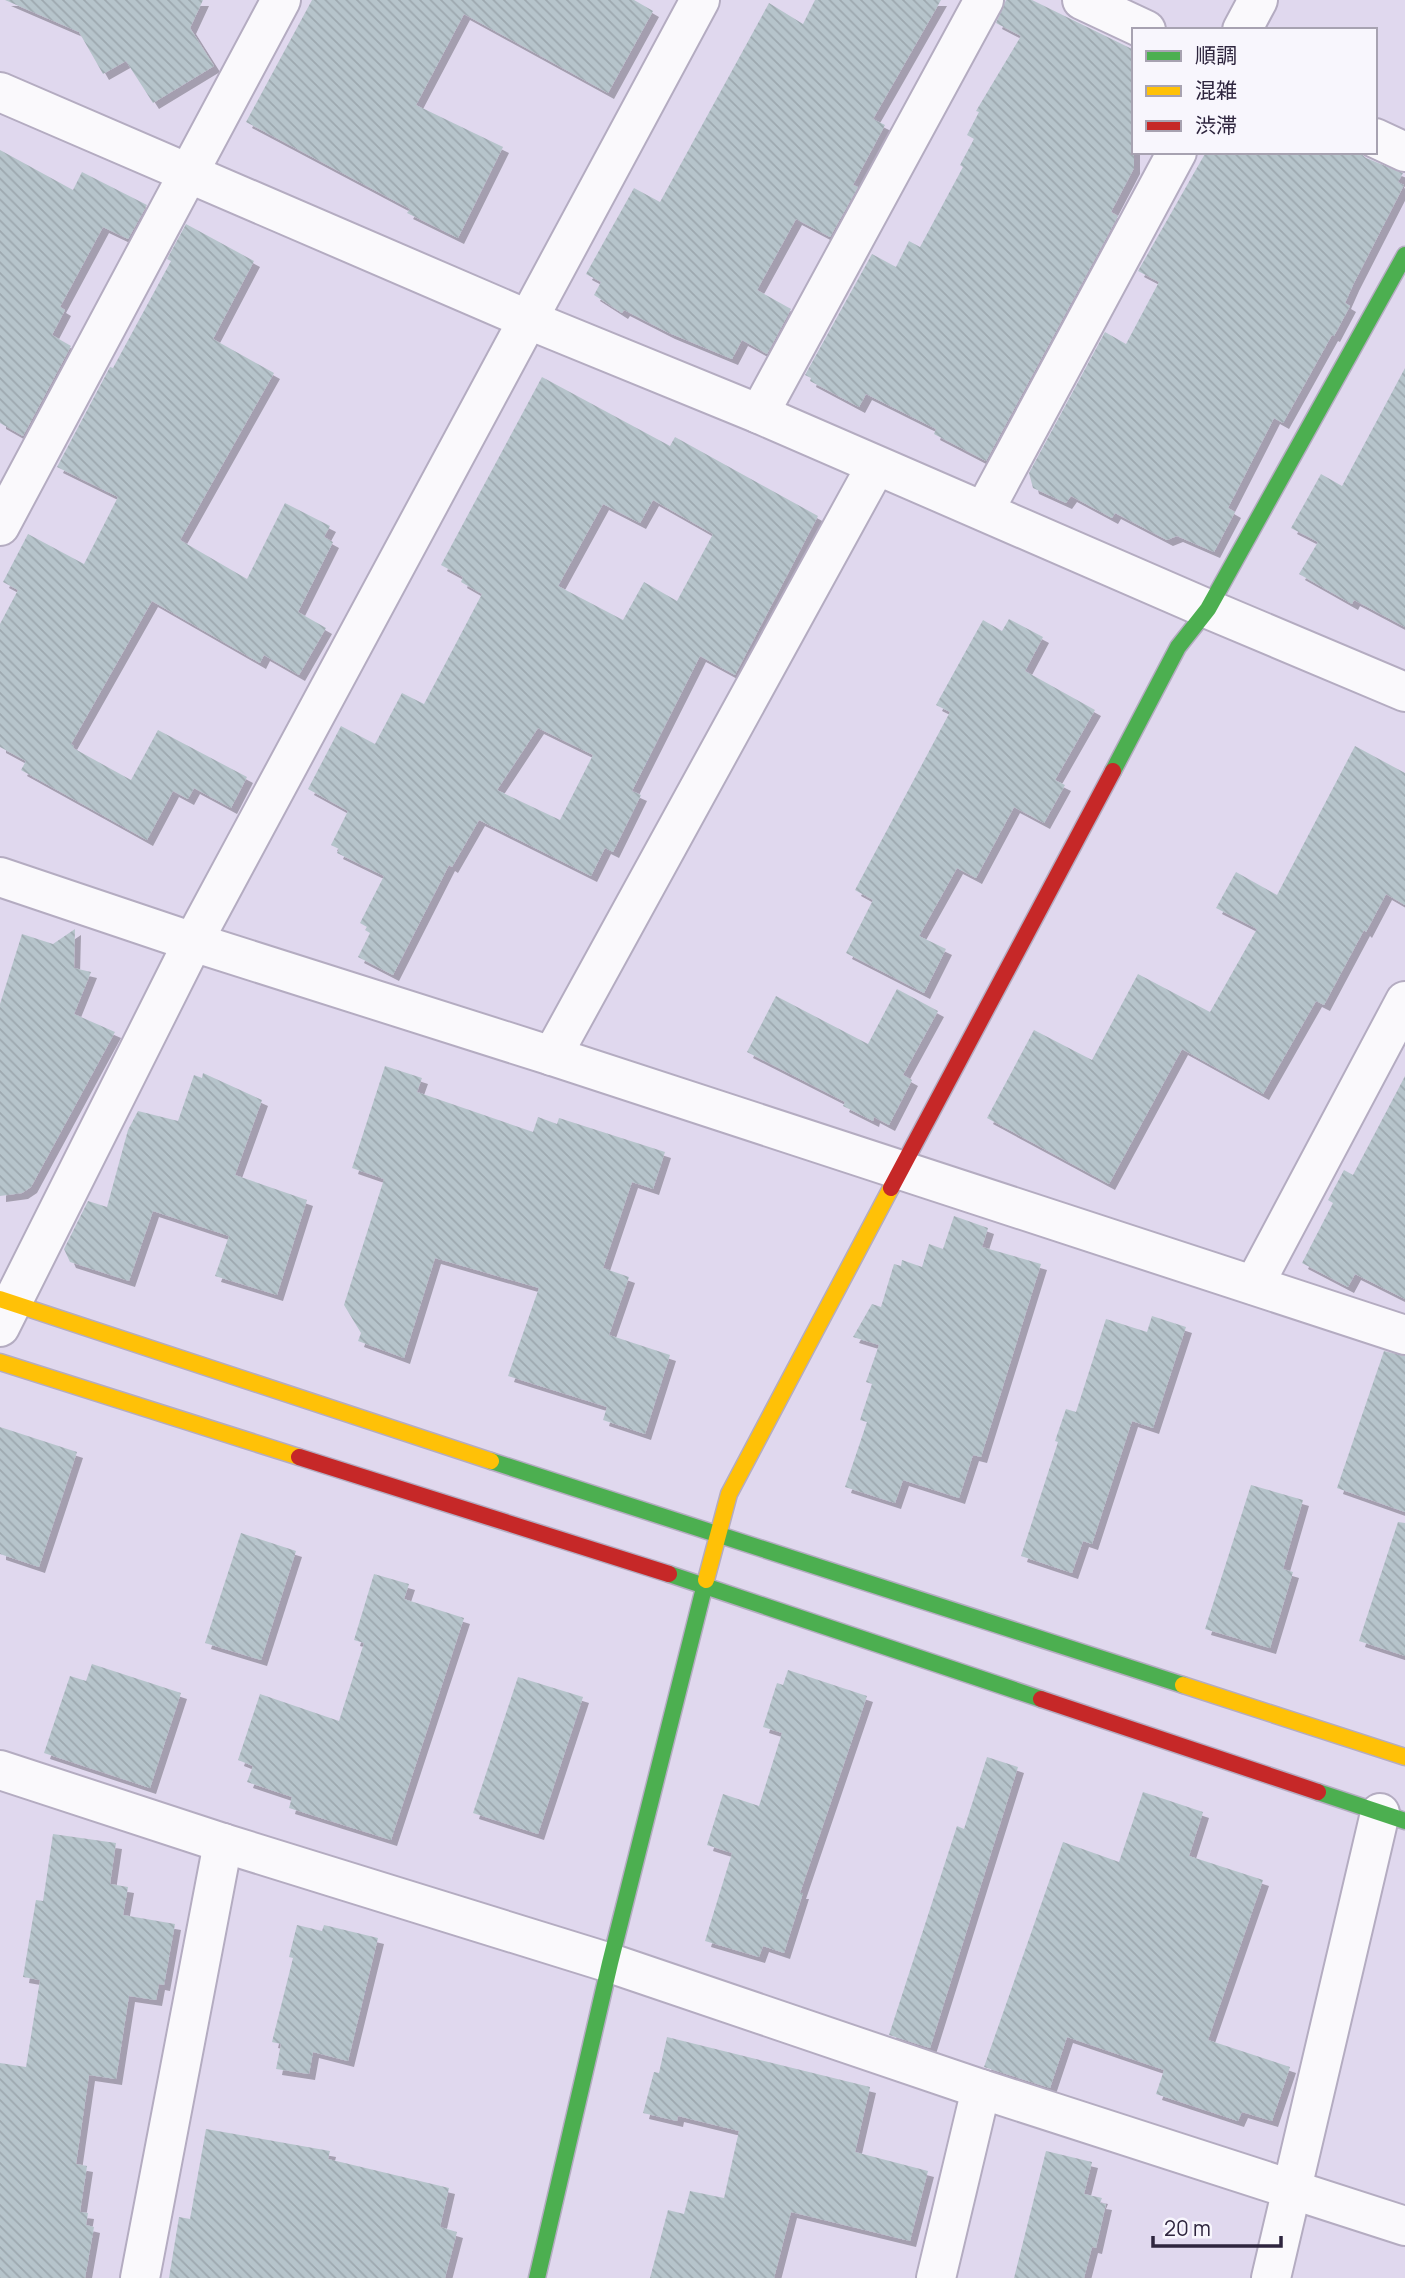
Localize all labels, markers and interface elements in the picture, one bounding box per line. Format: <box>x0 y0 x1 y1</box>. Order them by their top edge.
legend <box>1132 28 1377 154</box>
text: 順調 <box>1195 41 1237 69</box>
text: 混雑 <box>1195 76 1237 104</box>
text: 渋滞 <box>1195 111 1237 139</box>
scale bar <box>1153 2204 1281 2248</box>
text: 20 m <box>1164 2214 1211 2242</box>

